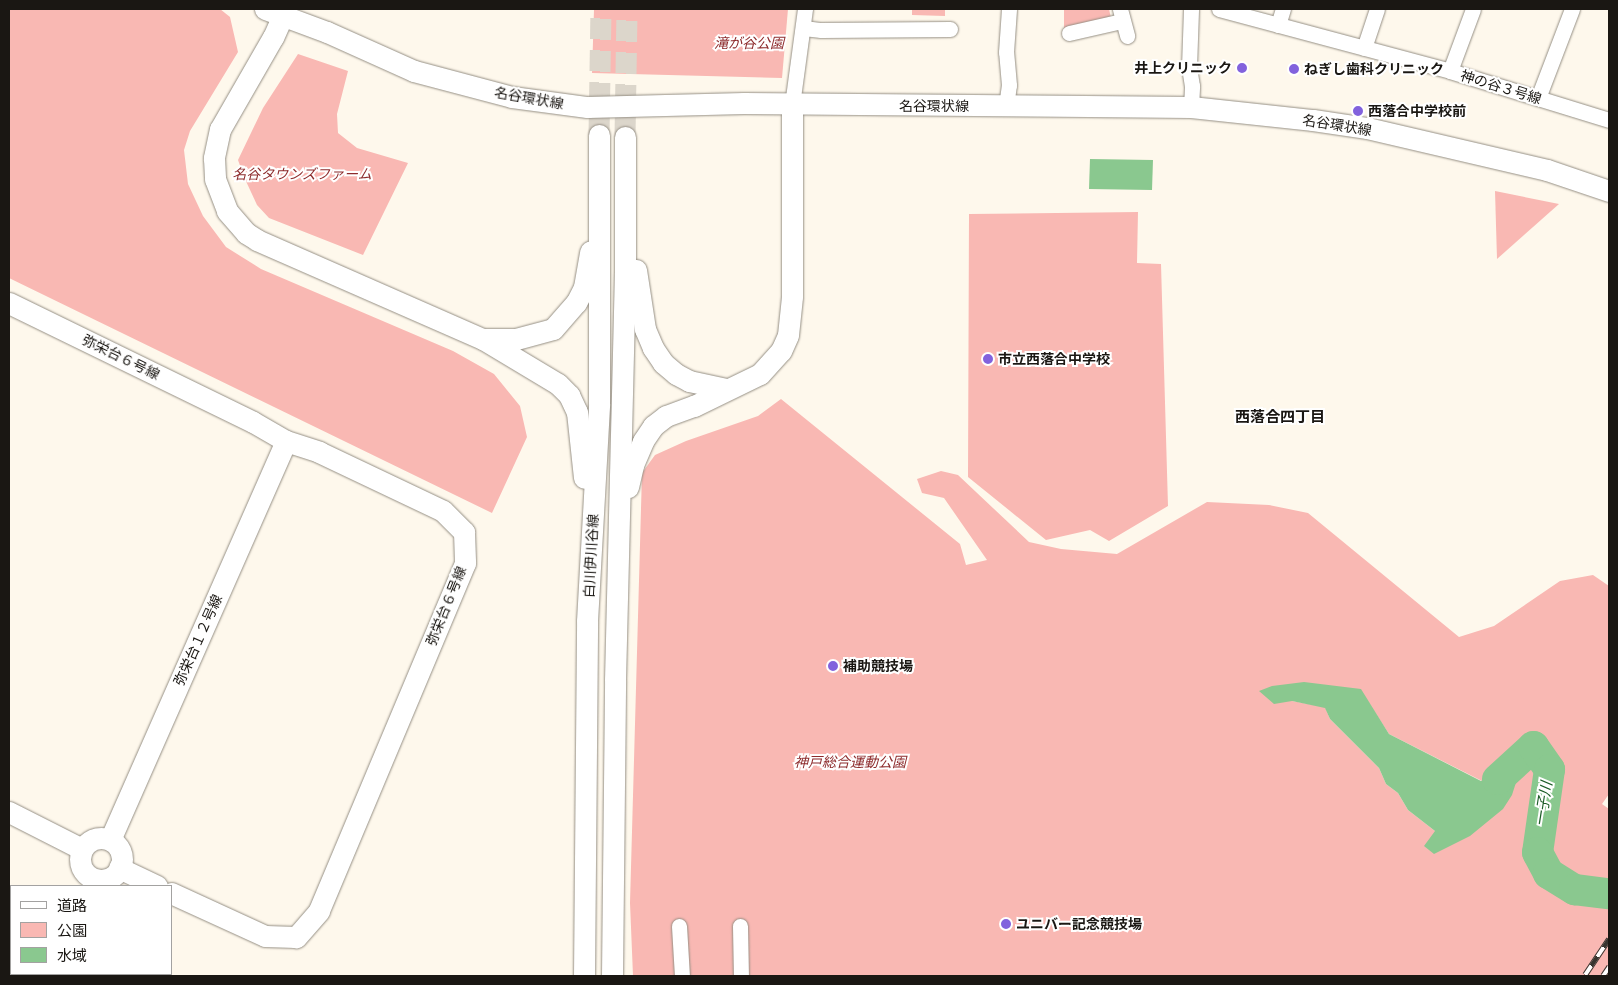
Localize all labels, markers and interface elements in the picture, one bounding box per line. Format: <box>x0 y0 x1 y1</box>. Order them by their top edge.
park label: 滝が谷公園 <box>714 35 784 51</box>
place label: 井上クリニック <box>1134 60 1232 76</box>
place label: ねぎし歯科クリニック <box>1304 61 1444 77</box>
marker: 井上クリニック <box>1236 62 1248 74</box>
marker: ねぎし歯科クリニック <box>1288 63 1300 75</box>
street label: 神の谷３号線 <box>1458 67 1544 107</box>
street label: 名谷環状線 <box>493 84 565 112</box>
street label: 名谷環状線 <box>899 98 969 114</box>
place label: 西落合中学校前 <box>1368 103 1466 119</box>
marker: 西落合中学校前 <box>1352 105 1364 117</box>
street label: 名谷環状線 <box>1301 111 1373 139</box>
park label: 名谷タウンズファーム <box>232 166 372 182</box>
street label: 弥栄台６号線 <box>80 331 162 383</box>
place label: 市立西落合中学校 <box>998 351 1110 367</box>
marker: 市立西落合中学校 <box>982 353 994 365</box>
district label: 西落合四丁目 <box>1235 409 1325 427</box>
street label: 白川伊川谷線 <box>580 514 602 598</box>
street label: 弥栄台６号線 <box>422 564 470 648</box>
street label: 弥栄台１２号線 <box>170 592 226 688</box>
place label: 補助競技場 <box>843 658 913 674</box>
marker: 補助競技場 <box>827 660 839 672</box>
park label: 神戸総合運動公園 <box>794 754 906 770</box>
water label: 一子川 <box>1532 780 1556 828</box>
legend <box>10 885 172 975</box>
text: 道路 <box>57 898 87 914</box>
place label: ユニバー記念競技場 <box>1016 916 1142 932</box>
marker: ユニバー記念競技場 <box>1000 918 1012 930</box>
text: 公園 <box>57 923 87 939</box>
text: 水域 <box>57 948 87 964</box>

